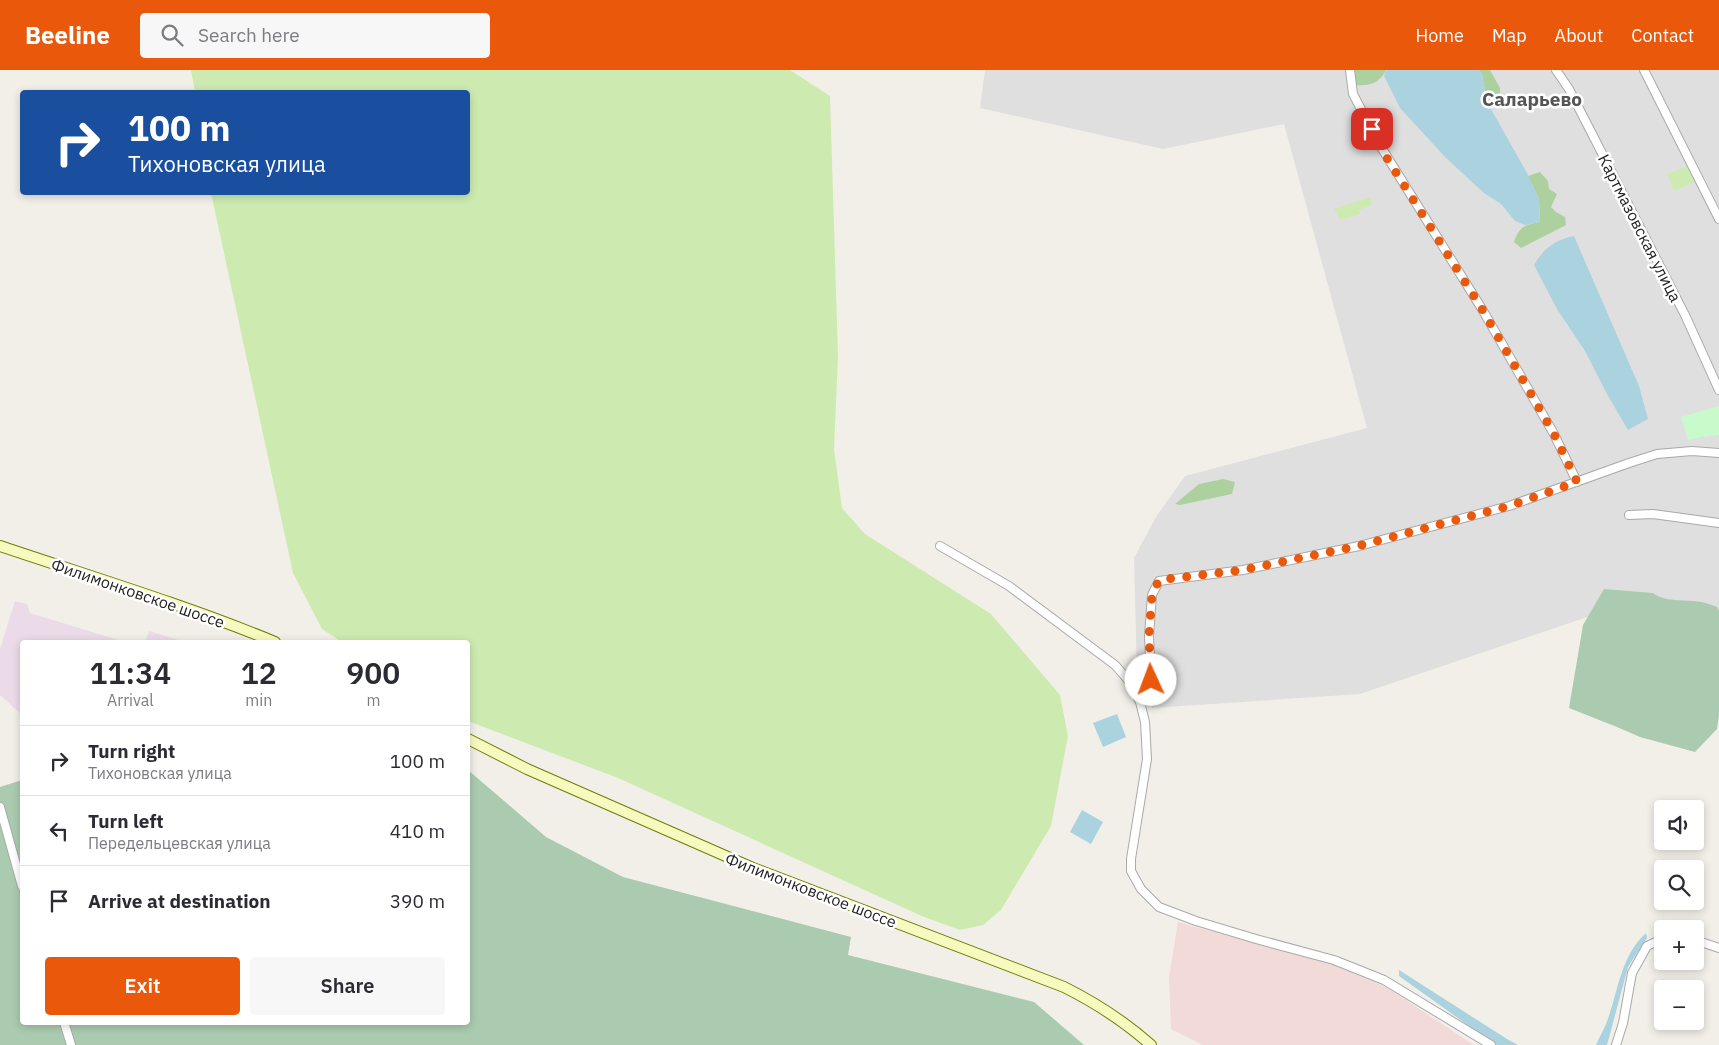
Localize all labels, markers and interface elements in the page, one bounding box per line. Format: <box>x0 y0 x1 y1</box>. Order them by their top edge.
search box <box>140 13 490 58</box>
text: Beeline <box>25 19 110 51</box>
icon: search <box>158 21 186 49</box>
text: Search here <box>198 23 300 47</box>
text: Home <box>1416 24 1464 47</box>
text: Map <box>1492 24 1527 47</box>
text: About <box>1555 24 1603 47</box>
text: Contact <box>1631 24 1694 47</box>
district label: Саларьево <box>1482 87 1582 111</box>
text: 100 m <box>128 105 231 151</box>
pin <box>1351 108 1393 150</box>
icon: right <box>45 110 110 175</box>
icon: arrive <box>1358 115 1386 143</box>
text: Тихоновская улица <box>128 149 326 178</box>
street label: Картмазовская улица <box>1594 151 1686 306</box>
street label: Филимонковское шоссе <box>49 554 227 632</box>
text: 11:34 <box>90 653 171 692</box>
text: 12 <box>241 653 277 692</box>
text: 900 <box>346 653 400 692</box>
position arrow <box>1124 653 1176 705</box>
text: Arrival <box>107 690 154 710</box>
text: min <box>245 690 272 710</box>
text: m <box>366 690 380 710</box>
text: Turn right <box>88 739 175 763</box>
icon: right <box>45 747 73 775</box>
text: 100 m <box>390 749 445 773</box>
text: Тихоновская улица <box>88 763 232 783</box>
map controls <box>1654 800 1704 1030</box>
button: sound <box>1654 800 1704 850</box>
text: Turn left <box>88 809 164 833</box>
icon: left <box>45 817 73 845</box>
text: 410 m <box>390 819 445 843</box>
text: Передельцевская улица <box>88 833 271 853</box>
street label: Филимонковское шоссе <box>723 848 900 932</box>
button: search <box>1654 860 1704 910</box>
icon: arrive <box>45 887 73 915</box>
text: Arrive at destination <box>88 889 271 913</box>
text: 390 m <box>390 889 445 913</box>
button: + <box>1654 920 1704 970</box>
button: Exit <box>45 957 240 1015</box>
button: Share <box>250 957 445 1015</box>
button: − <box>1654 980 1704 1030</box>

